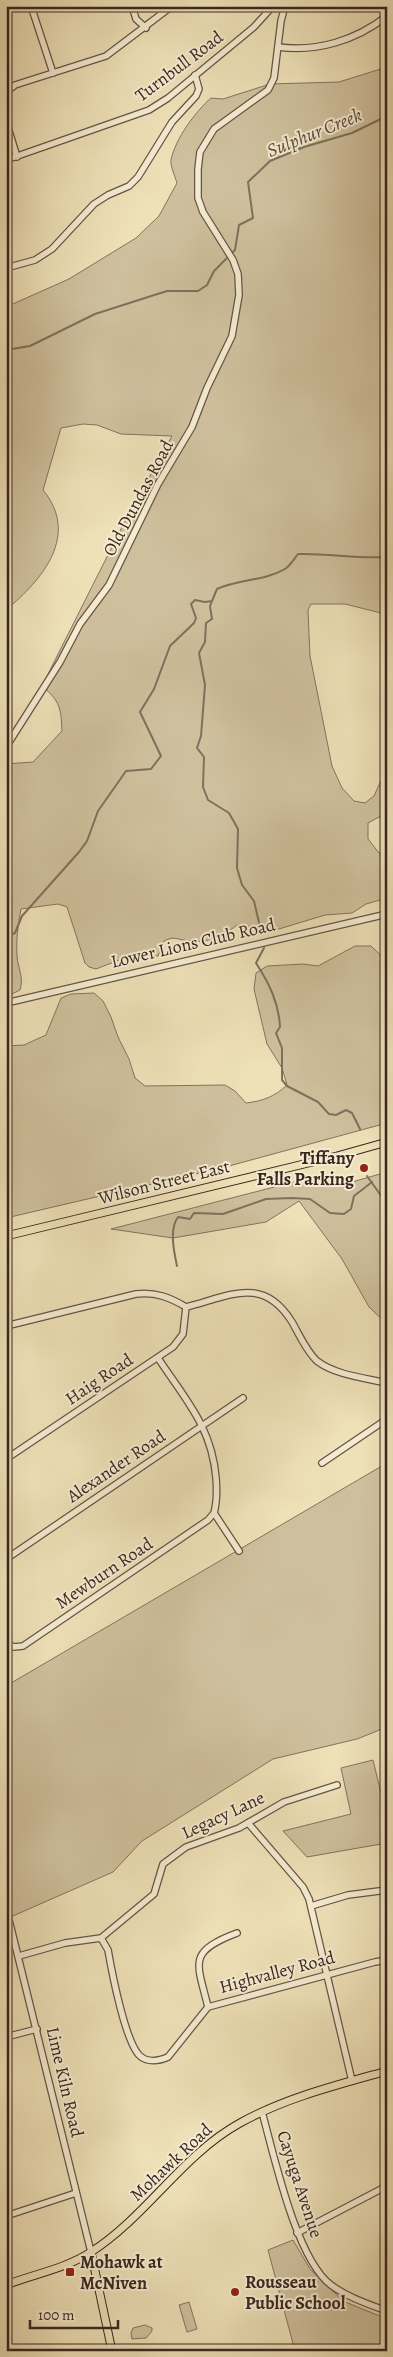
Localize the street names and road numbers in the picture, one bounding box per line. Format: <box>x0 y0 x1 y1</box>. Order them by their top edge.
street label: Turnbull Road <box>130 25 228 107</box>
street label: Old Dundas Road <box>97 435 179 560</box>
street label: Lower Lions Club Road <box>108 912 278 974</box>
street label: Wilson Street East <box>95 1154 232 1210</box>
street label: Haig Road <box>60 1347 138 1410</box>
street label: Alexander Road <box>61 1424 170 1508</box>
street label: Mewburn Road <box>51 1531 158 1614</box>
street label: Legacy Lane <box>178 1785 268 1845</box>
street label: Highvalley Road <box>217 1945 338 1999</box>
street label: Lime Kiln Road <box>41 2024 89 2140</box>
street label: Mohawk Road <box>125 2117 218 2206</box>
street label: Cayuga Avenue <box>271 2127 329 2241</box>

